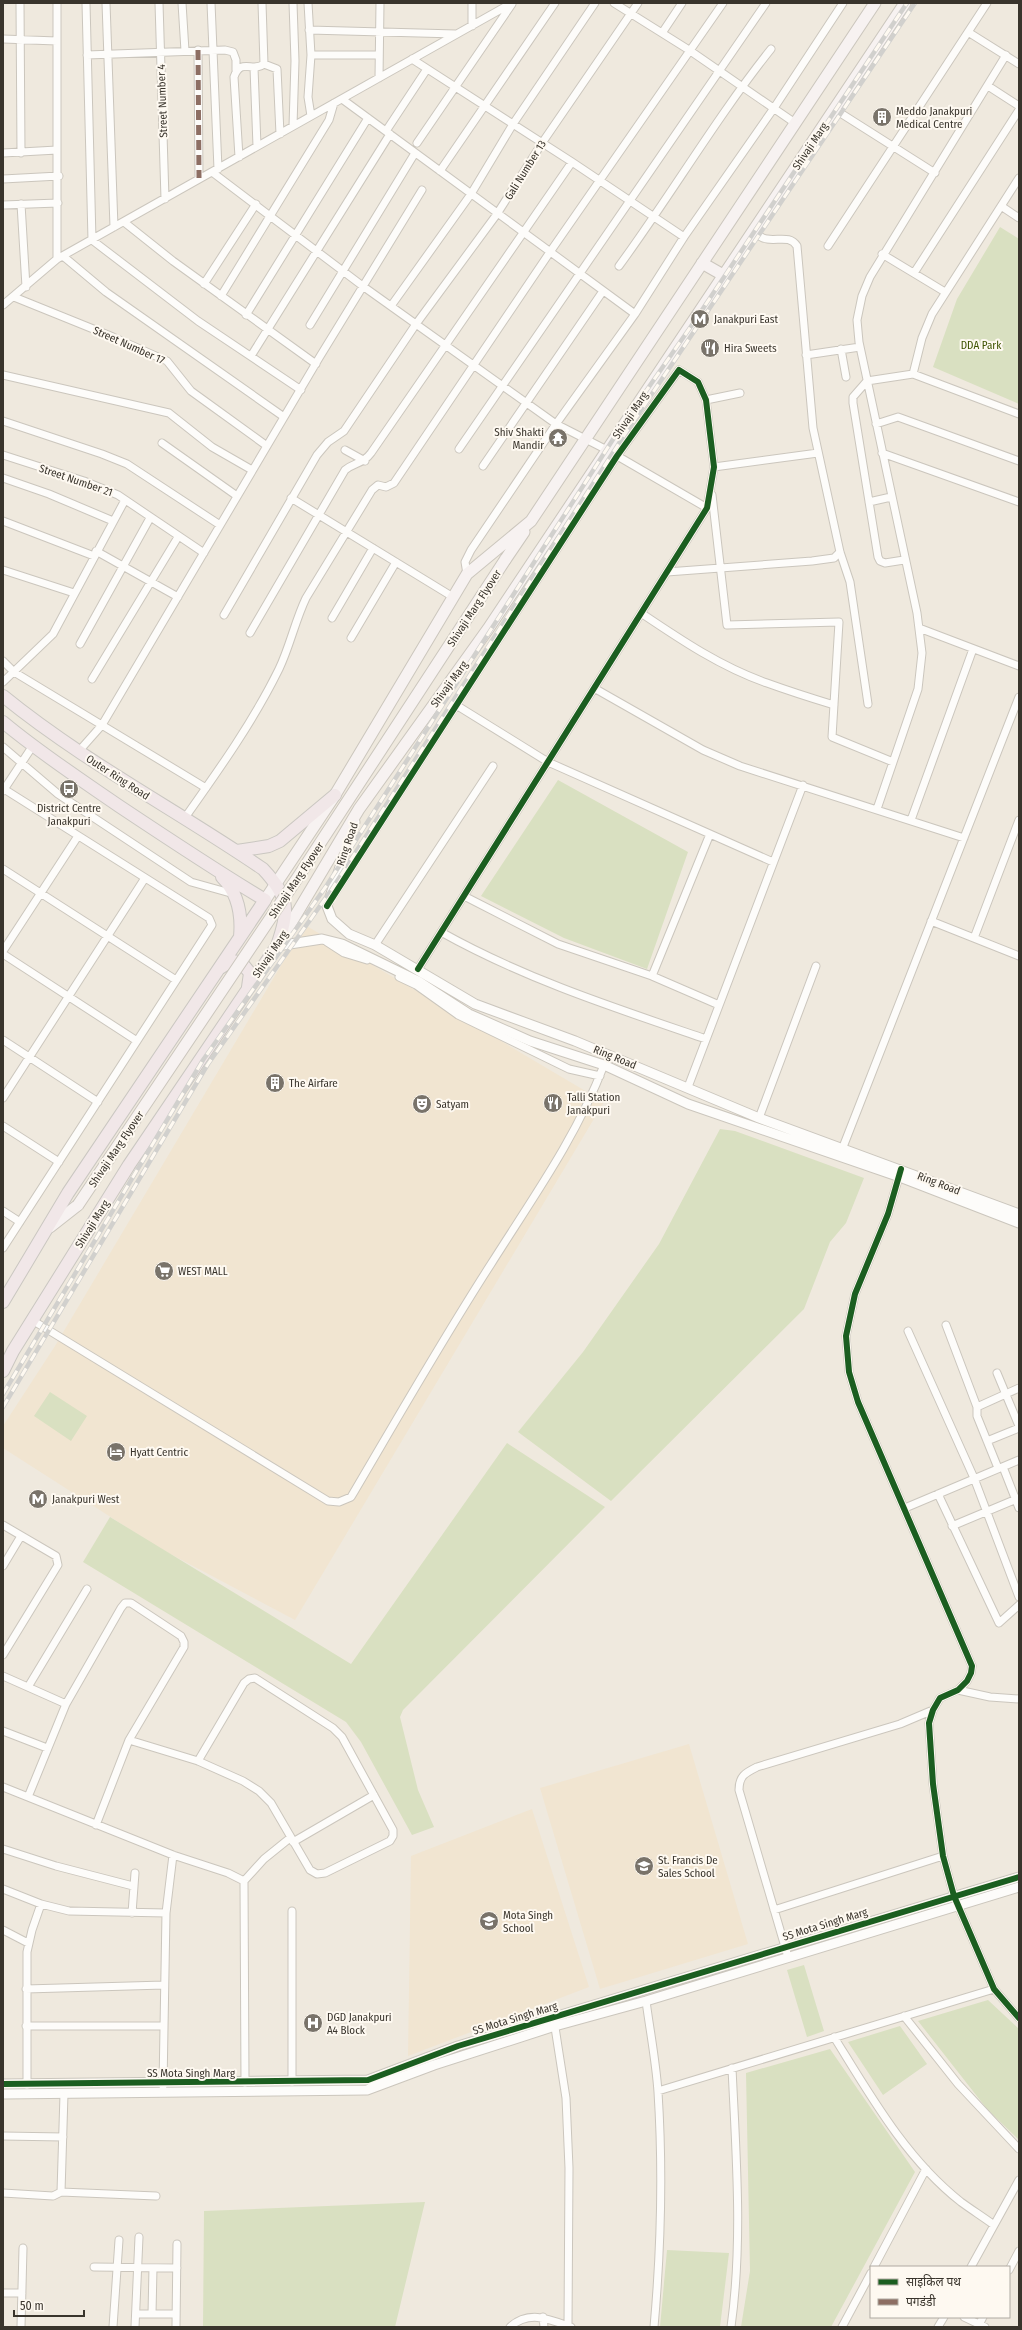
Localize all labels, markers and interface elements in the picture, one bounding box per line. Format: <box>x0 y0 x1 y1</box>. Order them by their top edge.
street label: Street Number 4 <box>155 63 170 138</box>
place label: Meddo Janakpuri Medical Centre <box>896 105 973 131</box>
building icon: Meddo Janakpuri Medical Centre <box>871 106 893 128</box>
street label: Shivaji Marg <box>790 119 831 172</box>
street label: Gali Number 13 <box>502 138 549 202</box>
metro station icon: Janakpuri East <box>689 308 711 330</box>
place label: Janakpuri East <box>714 313 779 326</box>
street label: Street Number 17 <box>91 324 167 367</box>
restaurant icon: Hira Sweets <box>699 337 721 359</box>
park label: DDA Park <box>961 339 1002 352</box>
place label: Hira Sweets <box>724 342 777 355</box>
street label: Shivaji Marg <box>610 388 651 441</box>
place label: Shiv Shakti Mandir <box>494 426 544 452</box>
temple icon: Shiv Shakti Mandir <box>547 427 569 449</box>
street label: Street Number 21 <box>37 462 114 499</box>
street label: Shivaji Marg Flyover <box>445 567 504 649</box>
street label: Shivaji Marg <box>428 658 471 710</box>
street label: Outer Ring Road <box>84 752 152 803</box>
bus stop icon: District Centre Janakpuri <box>58 778 80 800</box>
place label: District Centre Janakpuri <box>37 802 101 828</box>
street label: Ring Road <box>334 821 361 868</box>
street label: Shivaji Marg Flyover <box>266 840 327 921</box>
street label: Shivaji Marg <box>250 927 291 980</box>
street label: Ring Road <box>591 1043 638 1072</box>
building icon: The Airfare <box>264 1072 286 1094</box>
place label: The Airfare <box>289 1077 338 1090</box>
place label: Talli Station Janakpuri <box>567 1091 620 1117</box>
restaurant icon: Talli Station Janakpuri <box>542 1092 564 1114</box>
theatre icon: Satyam <box>411 1093 433 1115</box>
place label: Satyam <box>436 1098 469 1111</box>
street label: Shivaji Marg Flyover <box>86 1109 147 1190</box>
street label: Ring Road <box>915 1169 962 1198</box>
street label: Shivaji Marg <box>73 1197 113 1251</box>
supermarket icon: WEST MALL <box>153 1260 175 1282</box>
place label: WEST MALL <box>178 1265 228 1278</box>
hotel icon: Hyatt Centric <box>105 1441 127 1463</box>
place label: Hyatt Centric <box>130 1446 188 1459</box>
metro station icon: Janakpuri West <box>27 1488 49 1510</box>
place label: Janakpuri West <box>52 1493 120 1506</box>
place label: St. Francis De Sales School <box>658 1854 718 1880</box>
school or university icon: St. Francis De Sales School <box>633 1855 655 1877</box>
street label: SS Mota Singh Marg <box>781 1905 870 1944</box>
place label: Mota Singh School <box>503 1909 553 1935</box>
school or university icon: Mota Singh School <box>478 1910 500 1932</box>
street label: SS Mota Singh Marg <box>471 1999 560 2038</box>
place label: DGD Janakpuri A4 Block <box>327 2011 392 2037</box>
hospital icon: DGD Janakpuri A4 Block <box>302 2012 324 2034</box>
street label: SS Mota Singh Marg <box>147 2067 236 2080</box>
legend <box>870 2266 1010 2318</box>
text: साइकिल पथ <box>906 2274 961 2289</box>
scale bar <box>14 2292 84 2318</box>
text: पगडंडी <box>906 2294 936 2309</box>
text: 50 m <box>20 2299 44 2313</box>

